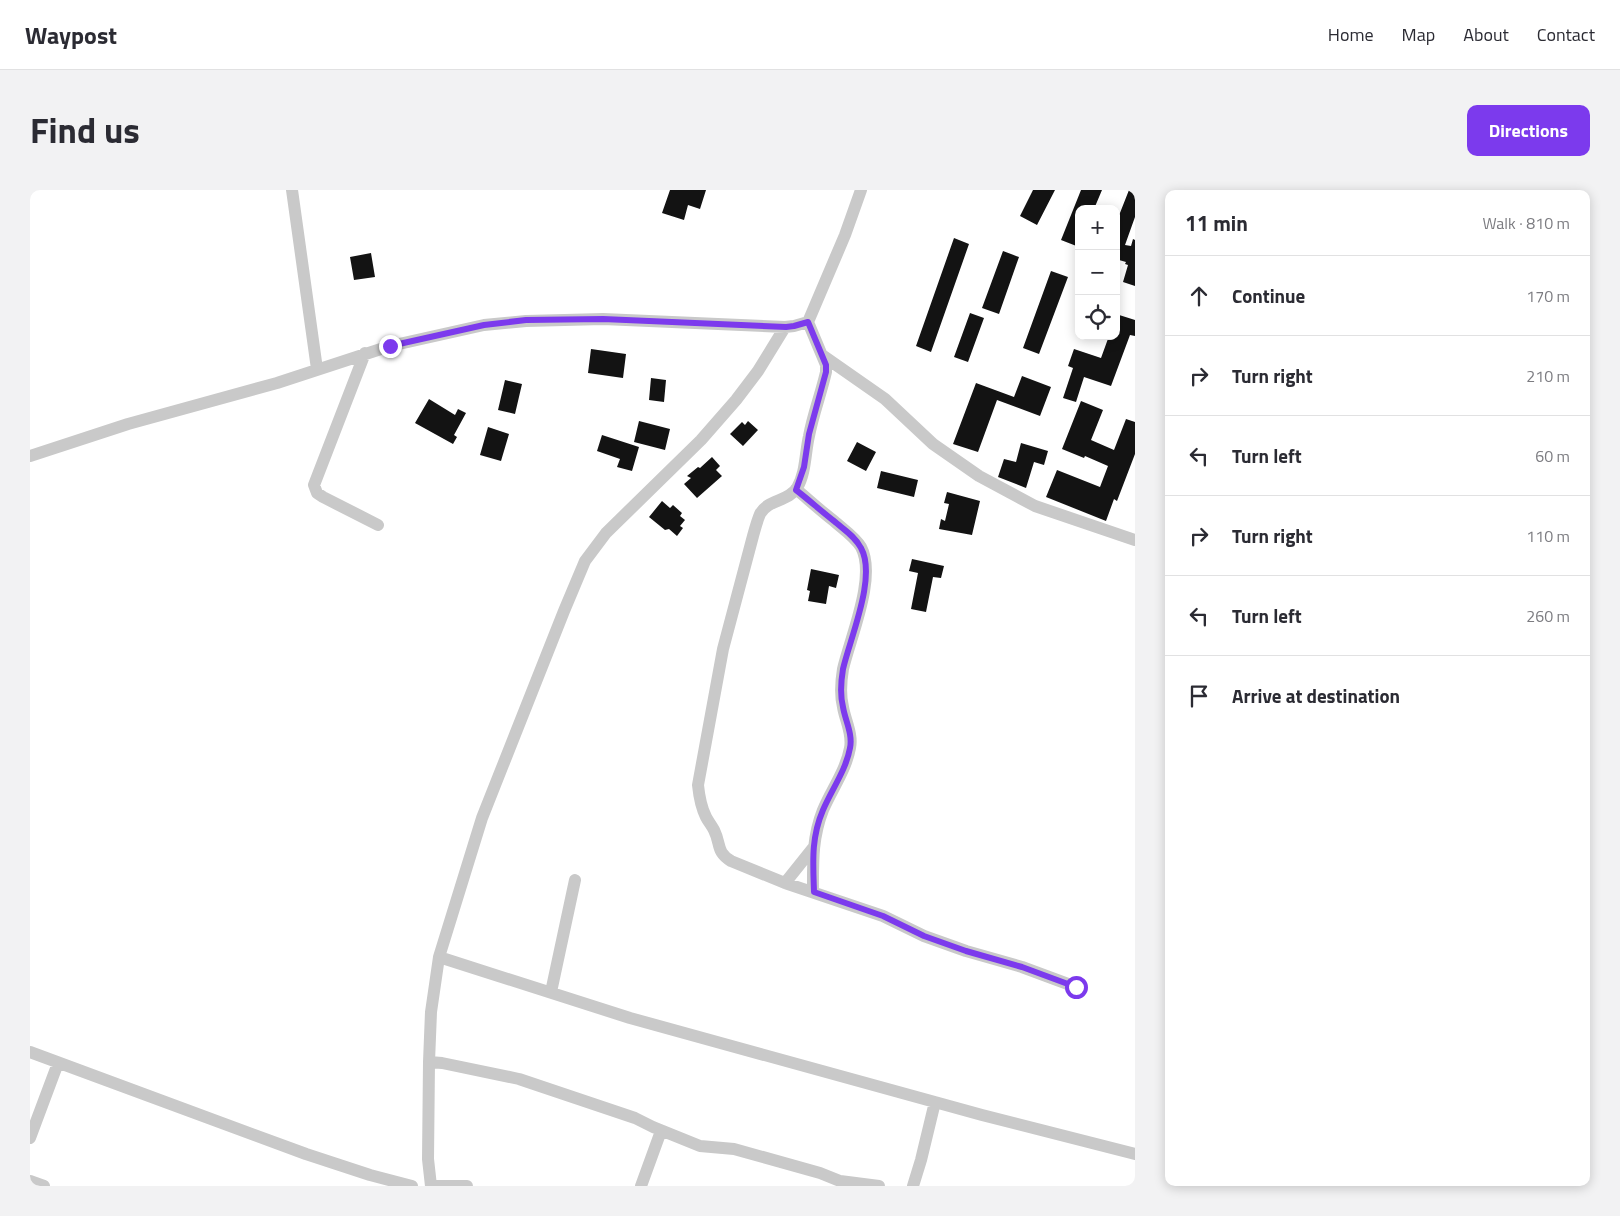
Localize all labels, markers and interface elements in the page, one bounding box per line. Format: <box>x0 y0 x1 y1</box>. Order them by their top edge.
text: Waypost <box>25 17 117 53</box>
text: Home <box>1328 21 1374 48</box>
text: Map <box>1402 21 1435 48</box>
text: About <box>1463 21 1509 48</box>
text: Contact <box>1537 21 1595 48</box>
text: Find us <box>30 103 140 157</box>
button: Directions <box>1467 105 1590 156</box>
map controls <box>1075 205 1120 340</box>
button: + <box>1075 205 1120 250</box>
text: 11 min <box>1185 207 1248 239</box>
text: Walk · 810 m <box>1482 211 1570 235</box>
button: − <box>1075 250 1120 295</box>
text: Continue <box>1232 281 1305 310</box>
icon: ahead <box>1185 282 1213 310</box>
text: 170 m <box>1526 284 1570 308</box>
button: locate <box>1075 295 1120 340</box>
route end <box>379 335 402 358</box>
text: Turn right <box>1232 361 1313 390</box>
icon: right <box>1185 362 1213 390</box>
text: 210 m <box>1526 364 1570 388</box>
text: Turn left <box>1232 441 1302 470</box>
icon: left <box>1185 442 1213 470</box>
text: 60 m <box>1535 444 1570 468</box>
text: Turn right <box>1232 521 1313 550</box>
icon: right <box>1185 522 1213 550</box>
text: 110 m <box>1526 524 1570 548</box>
text: Turn left <box>1232 601 1302 630</box>
icon: left <box>1185 602 1213 630</box>
text: 260 m <box>1526 604 1570 628</box>
text: Arrive at destination <box>1232 681 1400 710</box>
icon: arrive <box>1185 682 1213 710</box>
route start <box>1065 976 1088 999</box>

